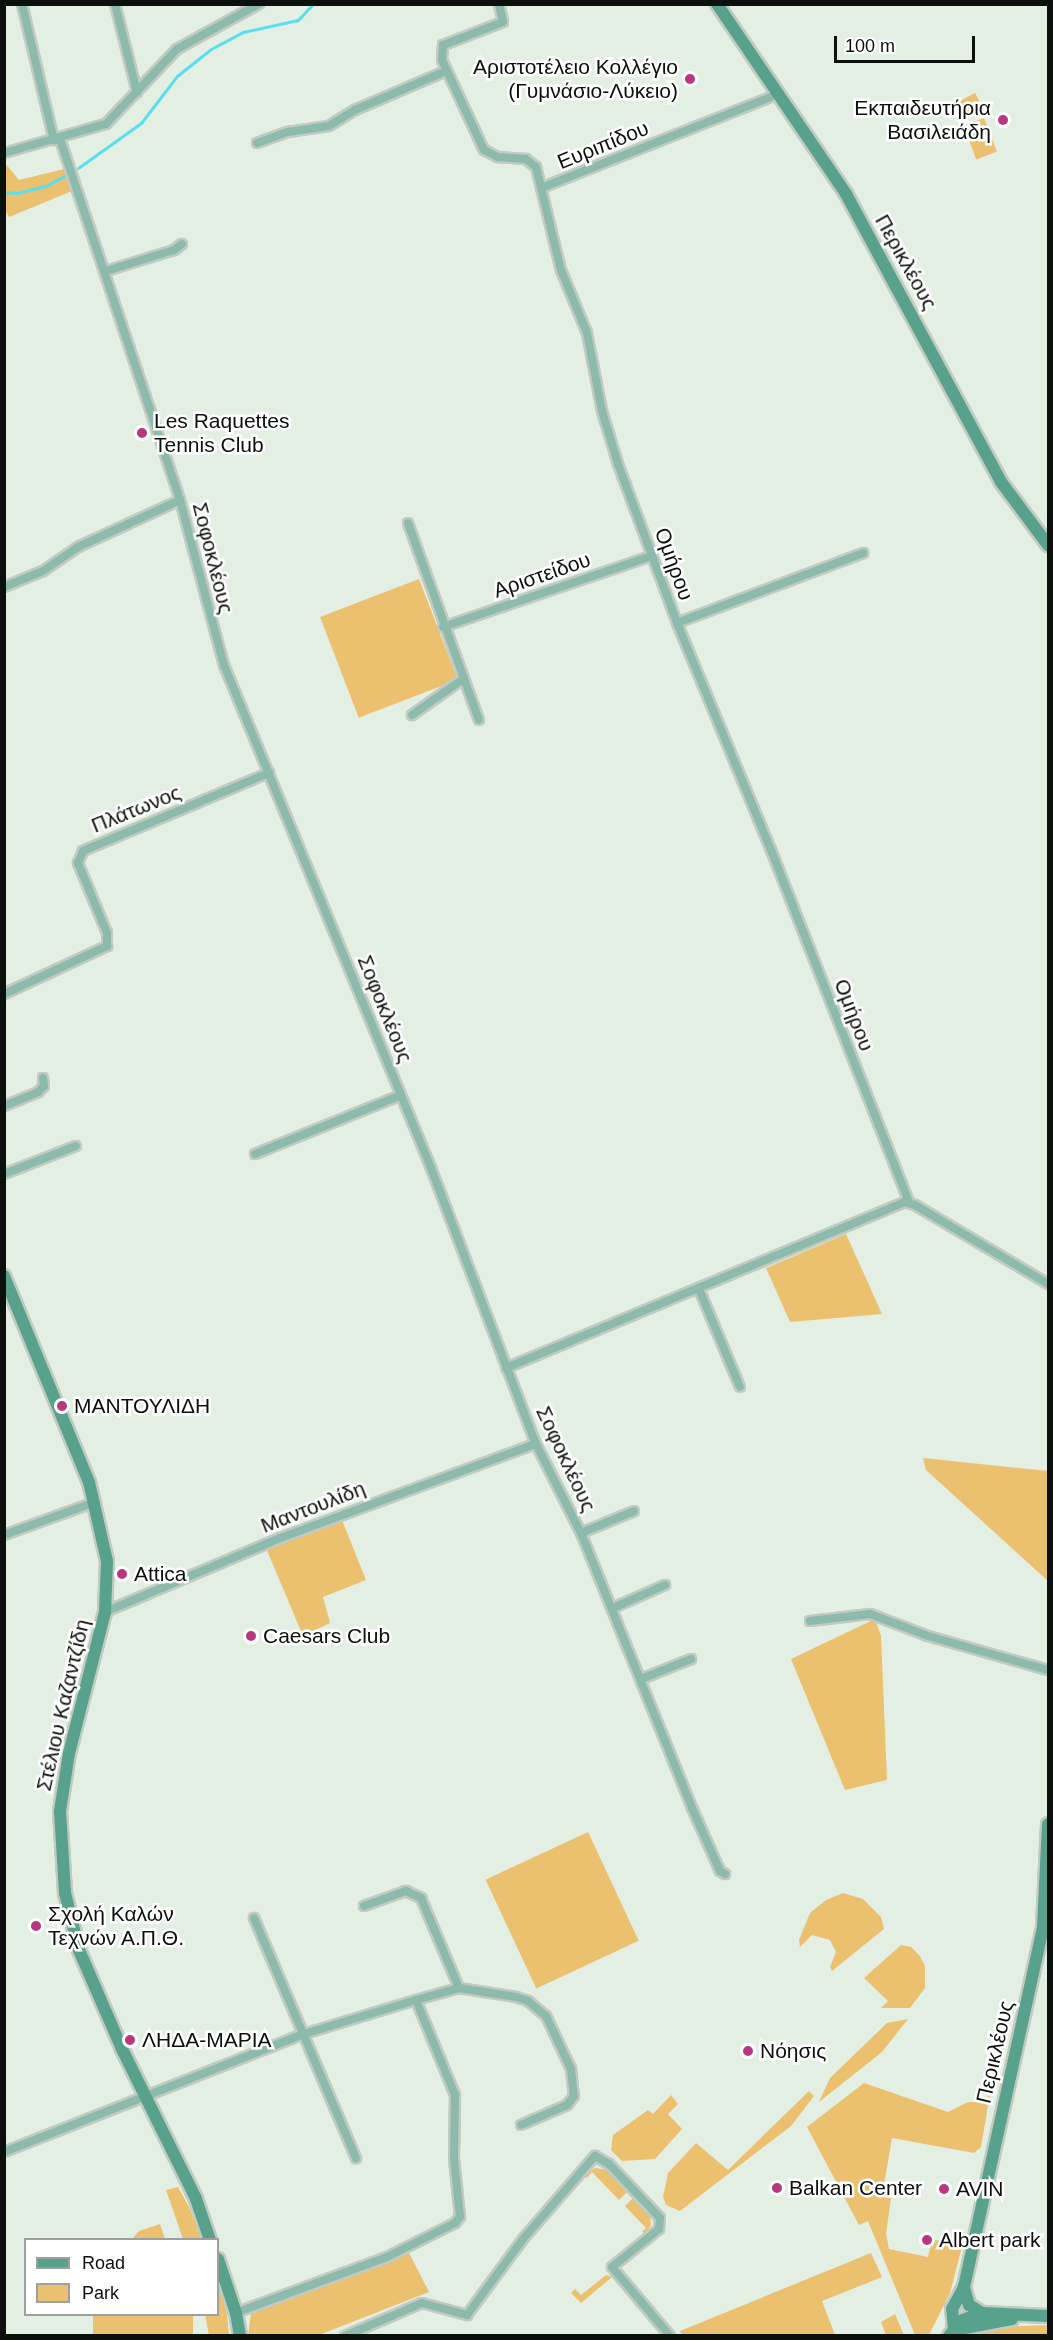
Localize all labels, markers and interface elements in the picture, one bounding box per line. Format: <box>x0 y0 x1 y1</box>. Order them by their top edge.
scale bar <box>837 24 978 62</box>
text: 100 m <box>845 36 895 56</box>
place label: Αριστοτέλειο Κολλέγιο (Γυμνάσιο-Λύκειο) <box>473 54 678 104</box>
marker: Αριστοτέλειο Κολλέγιο (Γυμνάσιο-Λύκειο) <box>683 72 697 86</box>
place label: Εκπαιδευτήρια Βασιλειάδη <box>854 95 991 145</box>
marker: Εκπαιδευτήρια Βασιλειάδη <box>996 113 1010 127</box>
street label: Ευριπίδου <box>554 115 652 175</box>
street label: Περικλέους <box>870 210 942 314</box>
place label: Les Raquettes Tennis Club <box>154 408 289 458</box>
marker: Les Raquettes Tennis Club <box>135 426 149 440</box>
street label: Σοφοκλέους <box>187 500 239 616</box>
street label: Ομήρου <box>649 524 699 604</box>
street label: Αριστείδου <box>490 547 594 603</box>
street label: Πλάτωνος <box>88 780 184 838</box>
street label: Σοφοκλέους <box>352 952 418 1066</box>
street label: Ομήρου <box>829 975 879 1055</box>
place label: ΜΑΝΤΟΥΛΙΔΗ <box>74 1393 210 1419</box>
marker: ΜΑΝΤΟΥΛΙΔΗ <box>55 1399 69 1413</box>
street label: Σοφοκλέους <box>531 1402 601 1516</box>
street label: Μαντουλίδη <box>257 1476 369 1538</box>
place label: Attica <box>134 1561 187 1587</box>
marker: Attica <box>115 1567 129 1581</box>
street label: Στέλιου Καζαντζίδη <box>31 1617 95 1793</box>
place label: Caesars Club <box>263 1623 390 1649</box>
marker: Caesars Club <box>244 1629 258 1643</box>
place label: Σχολή Καλών Τεχνών Α.Π.Θ. <box>48 1901 185 1951</box>
marker: Σχολή Καλών Τεχνών Α.Π.Θ. <box>29 1919 43 1933</box>
street label: Περικλέους <box>971 1998 1019 2106</box>
place label: ΛΗΔΑ-ΜΑΡΙΑ <box>142 2027 272 2053</box>
marker: ΛΗΔΑ-ΜΑΡΙΑ <box>123 2033 137 2047</box>
place label: Νόησις <box>760 2038 826 2064</box>
marker: Νόησις <box>741 2044 755 2058</box>
place label: Balkan Center <box>789 2175 922 2201</box>
place label: AVIN <box>956 2176 1003 2202</box>
marker: Balkan Center <box>770 2181 784 2195</box>
marker: AVIN <box>937 2182 951 2196</box>
place label: Albert park <box>939 2227 1041 2253</box>
marker: Albert park <box>920 2233 934 2247</box>
legend <box>24 2238 219 2316</box>
text: Road <box>82 2253 125 2273</box>
text: Park <box>82 2283 119 2303</box>

